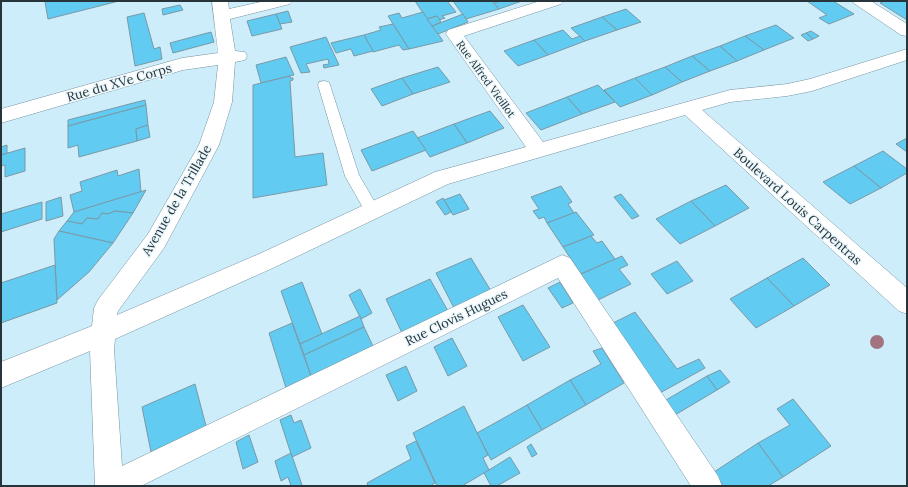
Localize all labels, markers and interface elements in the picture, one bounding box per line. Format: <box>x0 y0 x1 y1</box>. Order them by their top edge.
street label: Rue Alfred Vieillot <box>453 38 519 121</box>
street label: Rue du XVe Corps <box>65 59 174 106</box>
street label: Avenue de la Trillade <box>137 142 215 260</box>
street label: Boulevard Louis Carpentras <box>730 144 865 269</box>
street label: Rue Clovis Hugues <box>402 285 510 350</box>

